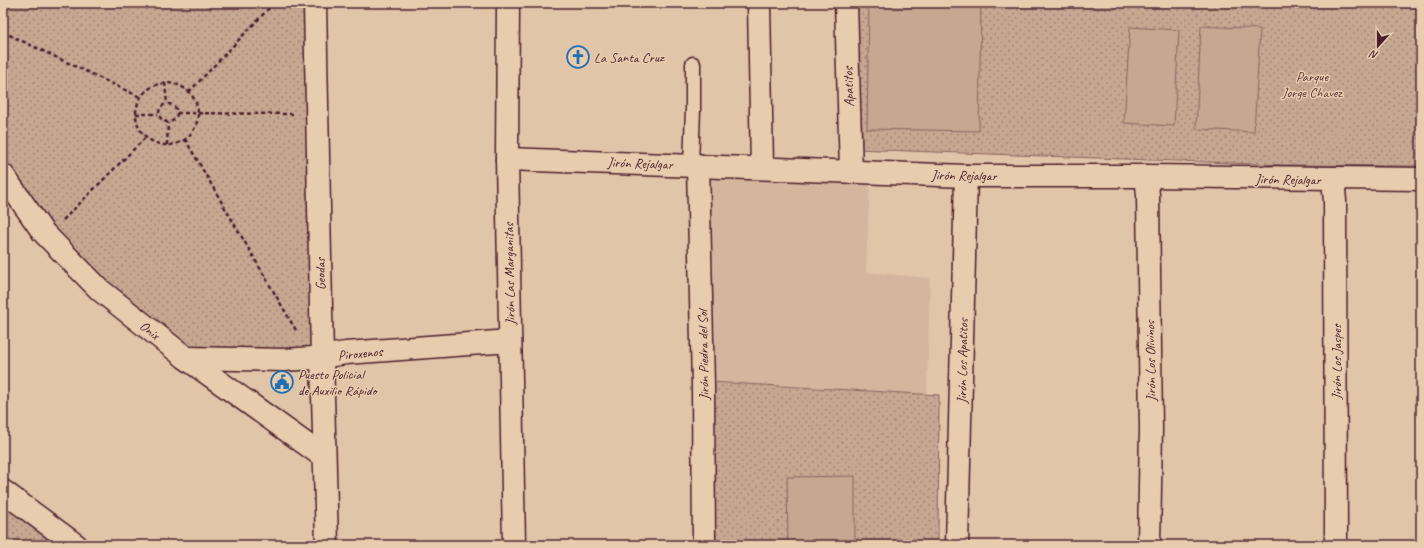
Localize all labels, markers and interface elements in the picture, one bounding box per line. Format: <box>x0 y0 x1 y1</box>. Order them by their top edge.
north arrow <box>1358 26 1398 66</box>
church icon: La Santa Cruz <box>565 44 591 70</box>
text: N <box>1367 47 1380 63</box>
place label: La Santa Cruz <box>594 49 665 66</box>
street label: Apatitos <box>839 65 858 107</box>
park label: Parque Jorge Chavez <box>1281 68 1343 101</box>
street label: Jirón Rejalgar <box>606 154 674 173</box>
street label: Jirón Rejalgar <box>930 166 998 185</box>
street label: Jirón Rejalgar <box>1254 170 1322 189</box>
street label: Jirón Las Marganitas <box>500 221 519 326</box>
street label: Geodas <box>312 256 329 290</box>
street label: Jirón Piedra del Sol <box>694 307 713 401</box>
street label: Onix <box>136 317 164 344</box>
street label: Jirón Los Apatitos <box>953 317 972 405</box>
street label: Jirón Los Olivinos <box>1141 319 1160 403</box>
street label: Jirón Los Jaspes <box>1328 323 1345 401</box>
street label: Piroxenos <box>337 343 384 364</box>
place label: Puesto Policial de Auxilio Rápido <box>298 366 378 399</box>
public building icon: Puesto Policial de Auxilio Rápido <box>269 369 295 395</box>

